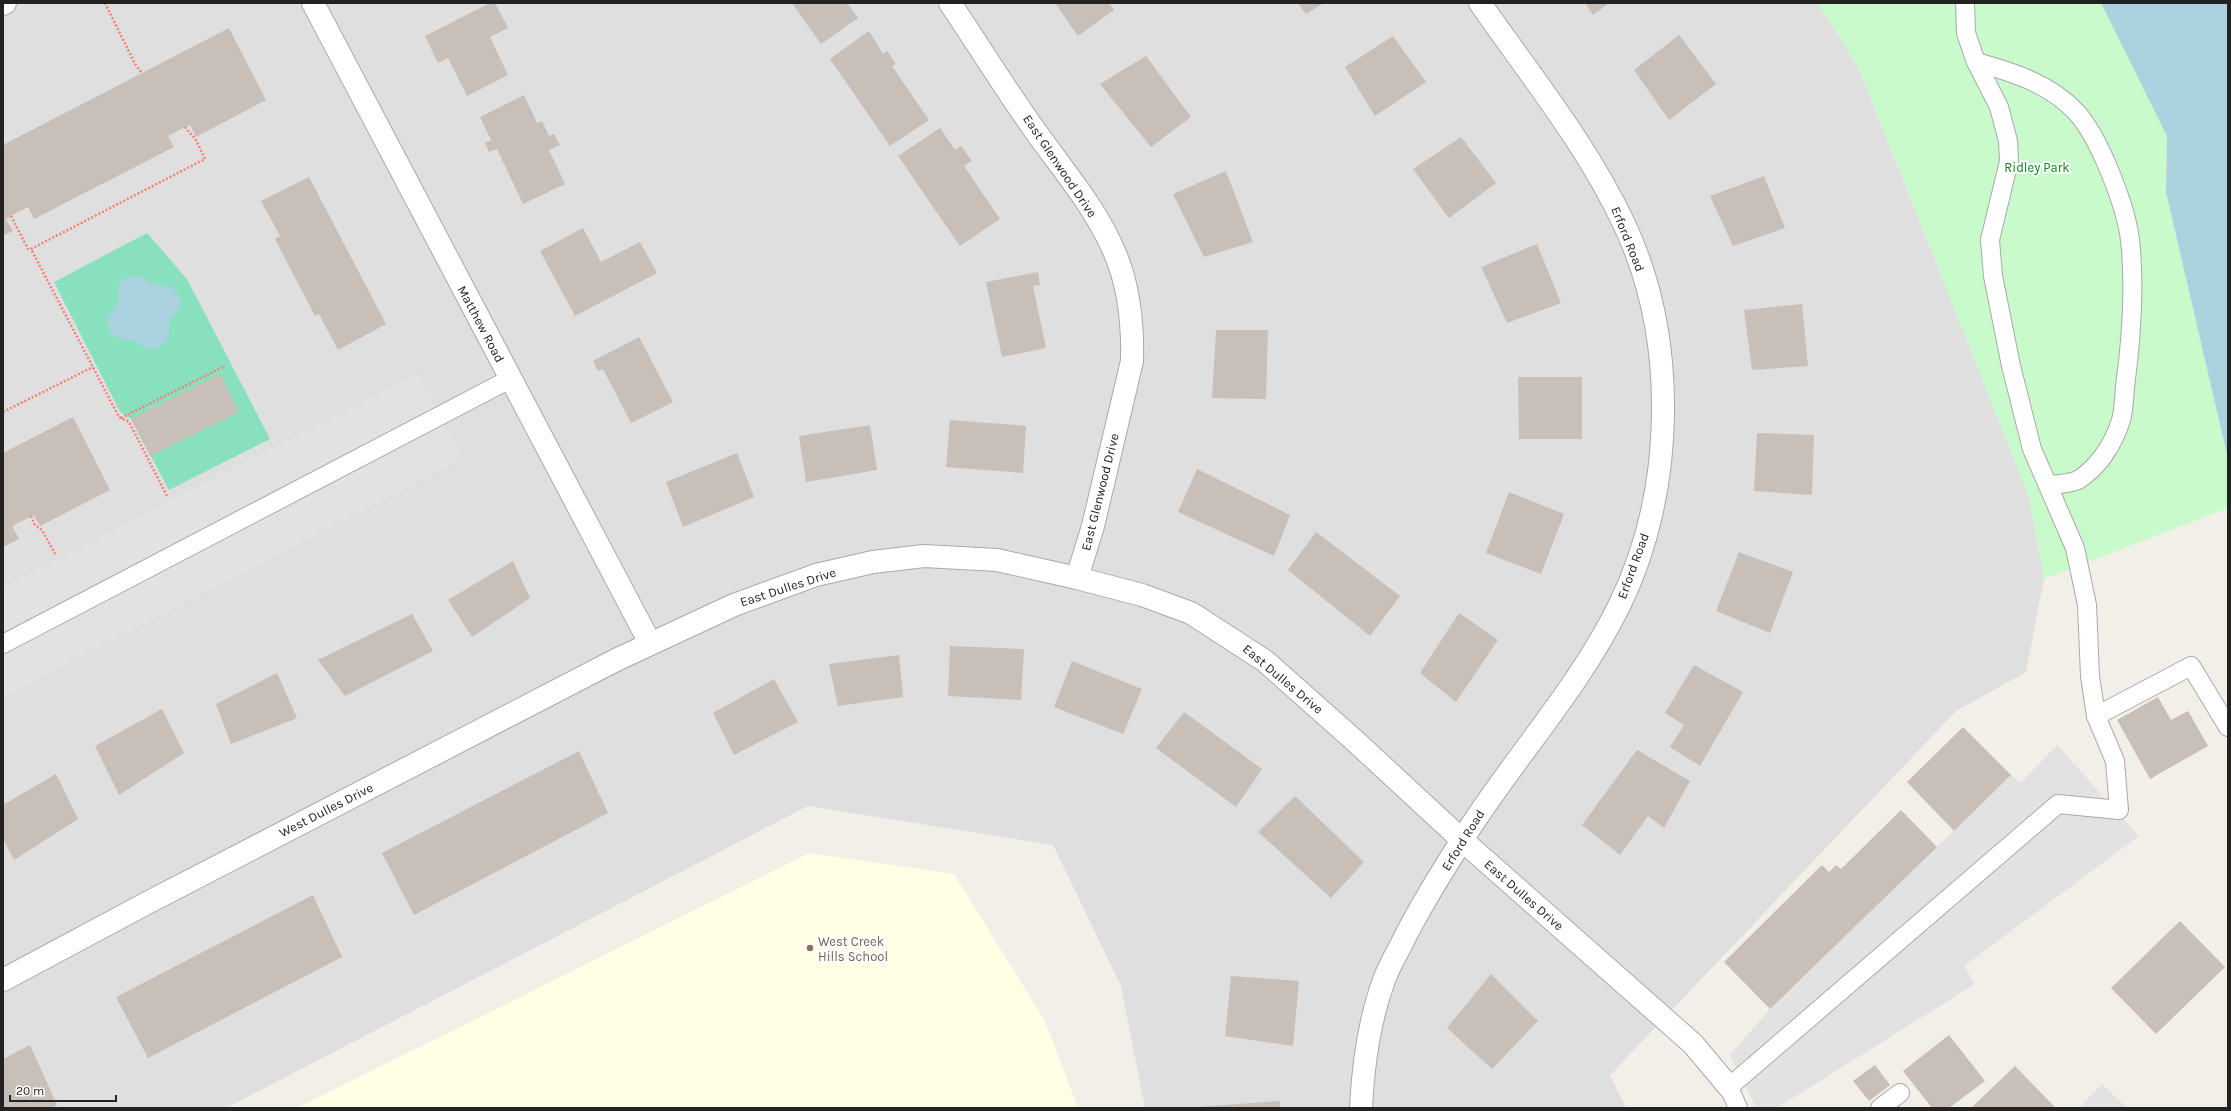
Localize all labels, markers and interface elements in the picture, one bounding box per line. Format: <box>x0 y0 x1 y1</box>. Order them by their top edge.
street label: East Glenwood Drive <box>1020 112 1100 220</box>
park label: Ridley Park <box>2004 160 2070 175</box>
street label: Erford Road <box>1608 204 1648 274</box>
street label: Matthew Road <box>454 283 508 365</box>
street label: East Glenwood Drive <box>1078 431 1122 552</box>
street label: Erford Road <box>1614 531 1652 601</box>
street label: East Dulles Drive <box>738 564 838 610</box>
street label: East Dulles Drive <box>1240 641 1326 717</box>
street label: West Dulles Drive <box>277 780 376 840</box>
street label: Erford Road <box>1438 807 1488 873</box>
street label: East Dulles Drive <box>1481 857 1567 934</box>
place label: West Creek Hills School <box>818 934 888 964</box>
marker: West Creek Hills School <box>805 943 815 953</box>
scale bar <box>10 1077 116 1103</box>
text: 20 m <box>16 1084 44 1098</box>

